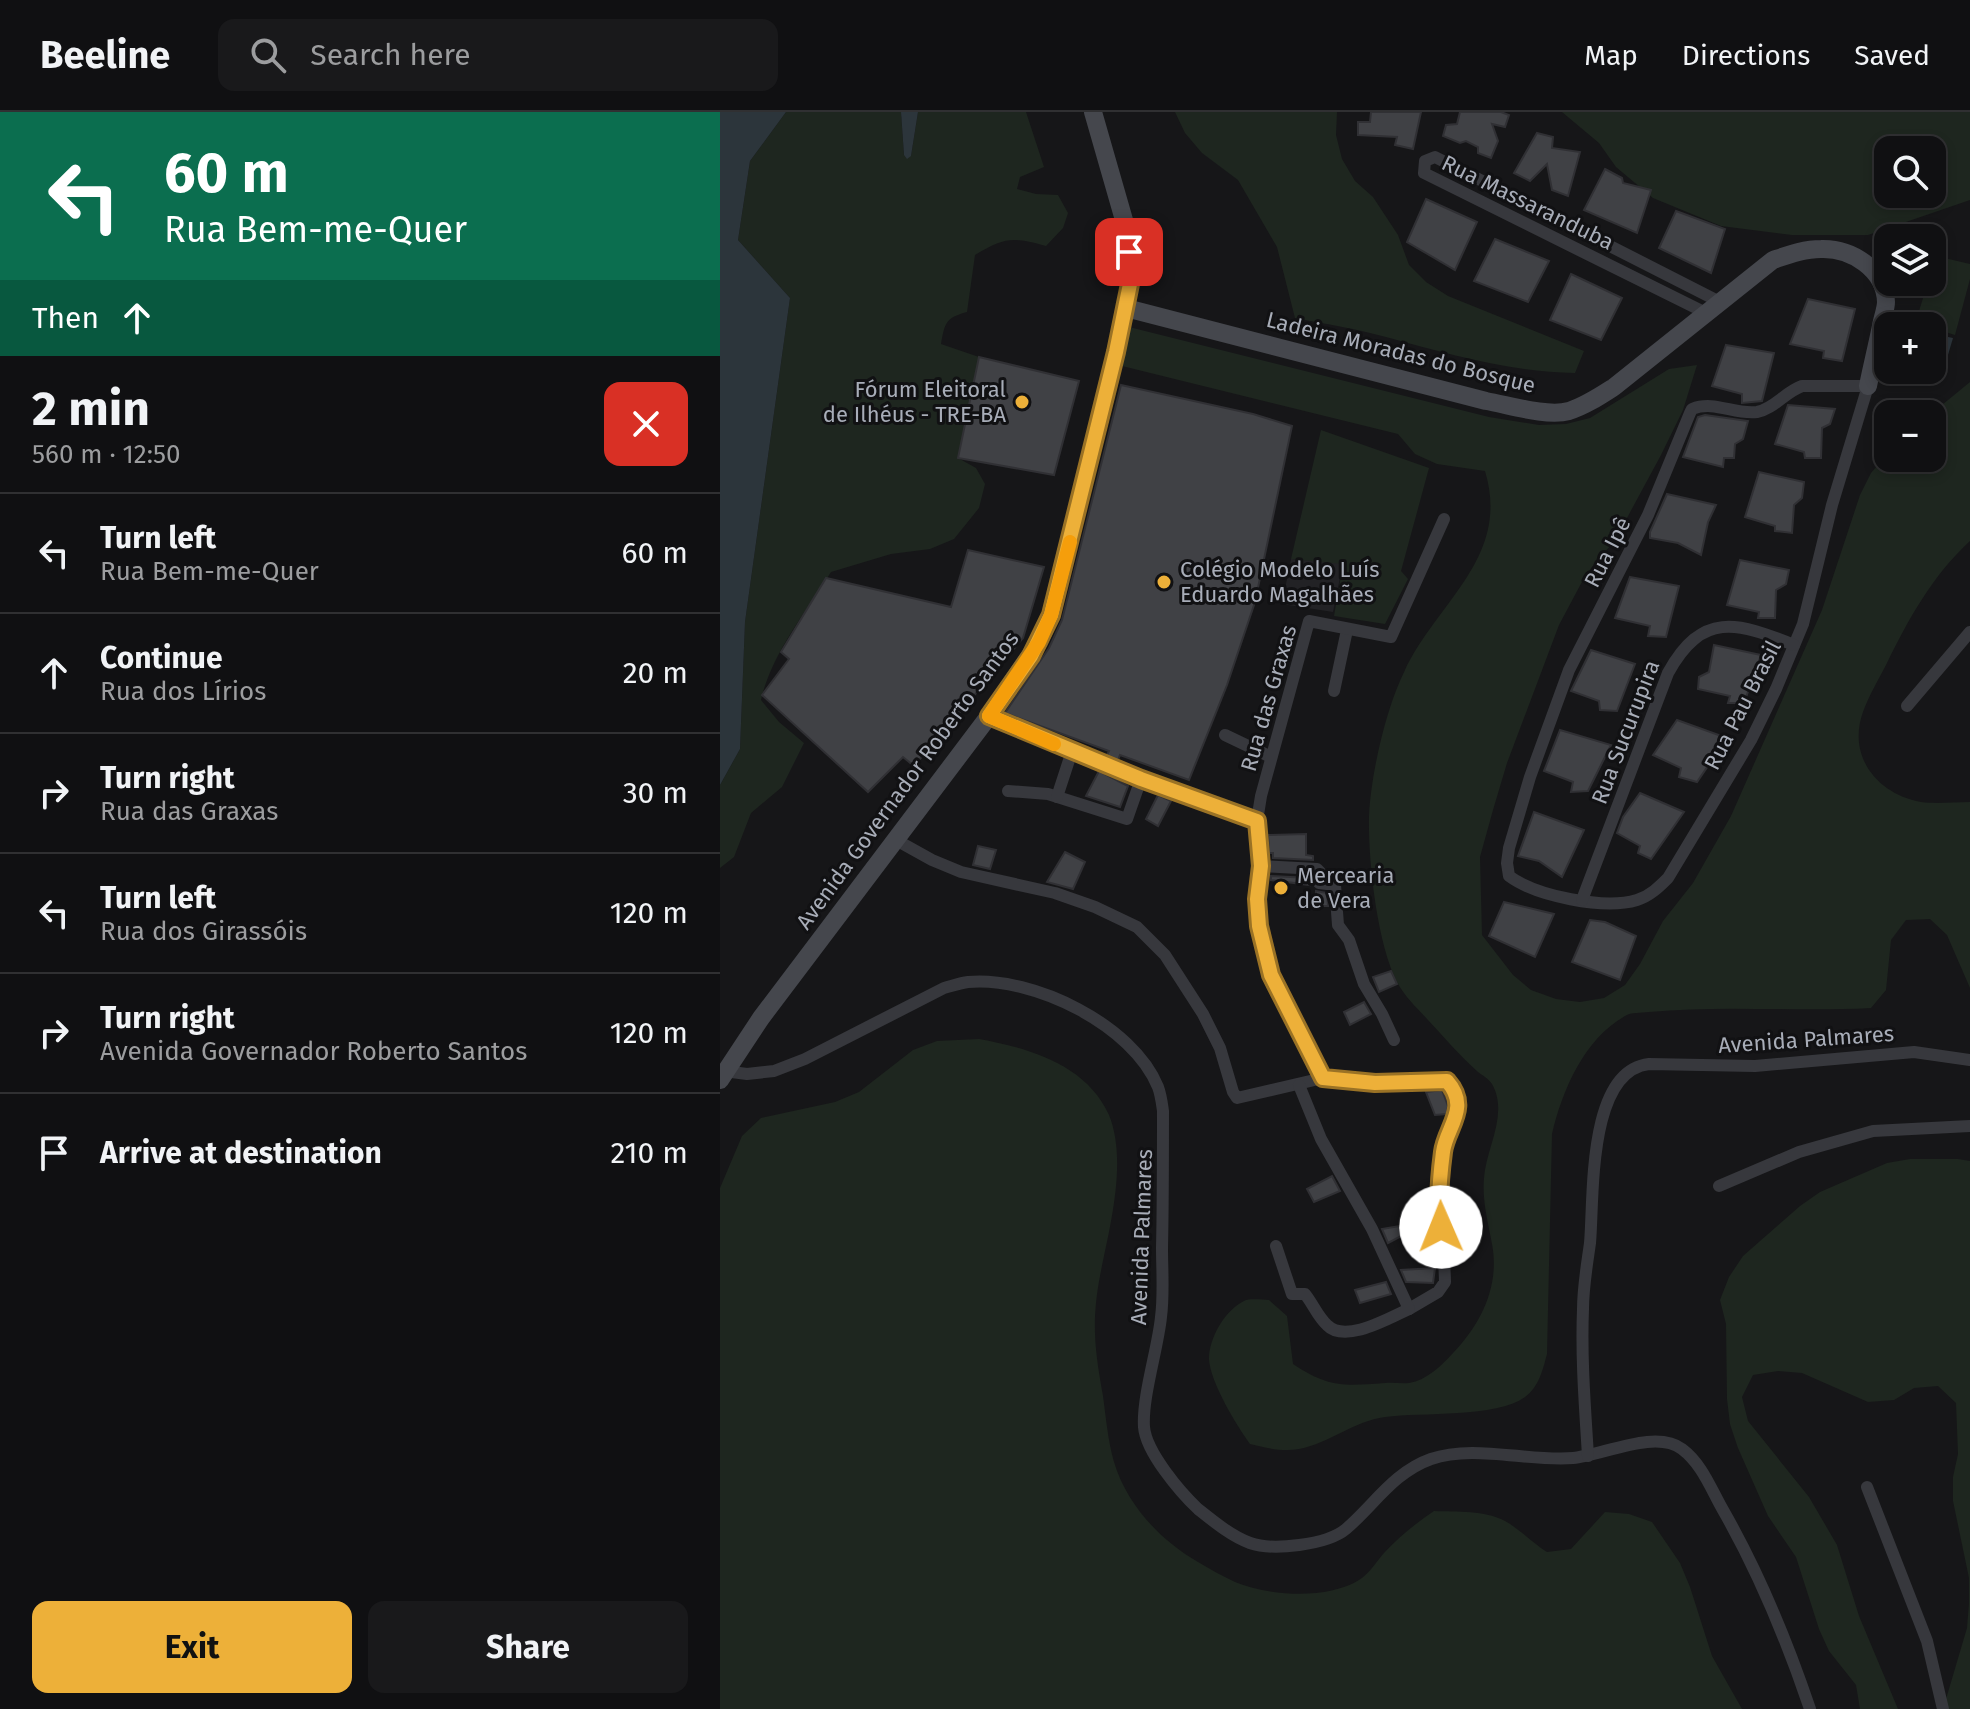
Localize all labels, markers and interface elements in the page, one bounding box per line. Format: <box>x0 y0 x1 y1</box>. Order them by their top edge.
search box <box>218 19 778 91</box>
text: Beeline <box>40 32 170 78</box>
icon: search <box>246 33 290 77</box>
text: Search here <box>310 37 471 73</box>
text: Map <box>1584 39 1638 72</box>
text: Directions <box>1682 39 1810 72</box>
text: Saved <box>1854 39 1930 72</box>
map controls <box>1874 136 1946 472</box>
button: search <box>1874 136 1946 208</box>
text: 60 m <box>164 140 289 207</box>
icon: left <box>32 144 136 248</box>
street label: Rua Massaranduba <box>1437 149 1618 256</box>
text: Rua Bem-me-Quer <box>164 208 467 252</box>
pin <box>1095 218 1163 286</box>
button: layers <box>1874 224 1946 296</box>
icon: arrive <box>1107 230 1151 274</box>
icon: ahead <box>115 296 159 340</box>
text: Then <box>32 300 99 336</box>
street label: Ladeira Moradas do Bosque <box>1263 306 1538 399</box>
button: + <box>1874 312 1946 384</box>
place label: Fórum Eleitoral de Ilhéus - TRE-BA <box>823 376 1006 428</box>
text: 2 min <box>32 380 150 438</box>
button: close <box>604 382 688 466</box>
marker: Fórum Eleitoral de Ilhéus - TRE-BA <box>1013 393 1031 411</box>
button: − <box>1874 400 1946 472</box>
text: 560 m · 12:50 <box>32 439 181 470</box>
street label: Rua Ipê <box>1578 512 1637 592</box>
text: Turn left <box>100 520 216 556</box>
icon: left <box>32 531 76 575</box>
text: 60 m <box>622 535 688 571</box>
text: Rua Bem-me-Quer <box>100 556 319 587</box>
place label: Colégio Modelo Luís Eduardo Magalhães <box>1180 556 1379 608</box>
marker: Colégio Modelo Luís Eduardo Magalhães <box>1155 573 1173 591</box>
street label: Rua das Graxas <box>1235 622 1302 774</box>
street label: Avenida Governador Roberto Santos <box>790 626 1025 935</box>
street label: Rua Pau Brasil <box>1698 636 1787 775</box>
text: Continue <box>100 640 223 676</box>
icon: ahead <box>32 651 76 695</box>
text: 20 m <box>623 655 688 691</box>
street label: Rua Sucurupira <box>1586 656 1665 808</box>
text: Rua dos Lírios <box>100 676 266 707</box>
text: Turn right <box>100 760 235 796</box>
icon: right <box>32 771 76 815</box>
text: 30 m <box>623 775 688 811</box>
text: Rua das Graxas <box>100 796 278 827</box>
place label: Mercearia de Vera <box>1297 862 1394 914</box>
marker: Mercearia de Vera <box>1272 879 1290 897</box>
text: Turn left <box>100 880 216 916</box>
icon: left <box>32 891 76 935</box>
text: 120 m <box>610 895 688 931</box>
text: Rua dos Girassóis <box>100 916 307 947</box>
text: Turn right <box>100 1000 235 1036</box>
icon: right <box>32 1011 76 1055</box>
text: 120 m <box>610 1015 688 1051</box>
street label: Avenida Palmares <box>1717 1020 1895 1059</box>
text: Avenida Governador Roberto Santos <box>100 1036 527 1067</box>
icon: arrive <box>32 1131 76 1175</box>
text: Arrive at destination <box>100 1135 382 1171</box>
text: 210 m <box>611 1135 688 1171</box>
street label: Avenida Palmares <box>1125 1149 1158 1325</box>
position arrow <box>1399 1185 1483 1269</box>
button: Exit <box>32 1601 352 1693</box>
button: Share <box>368 1601 688 1693</box>

